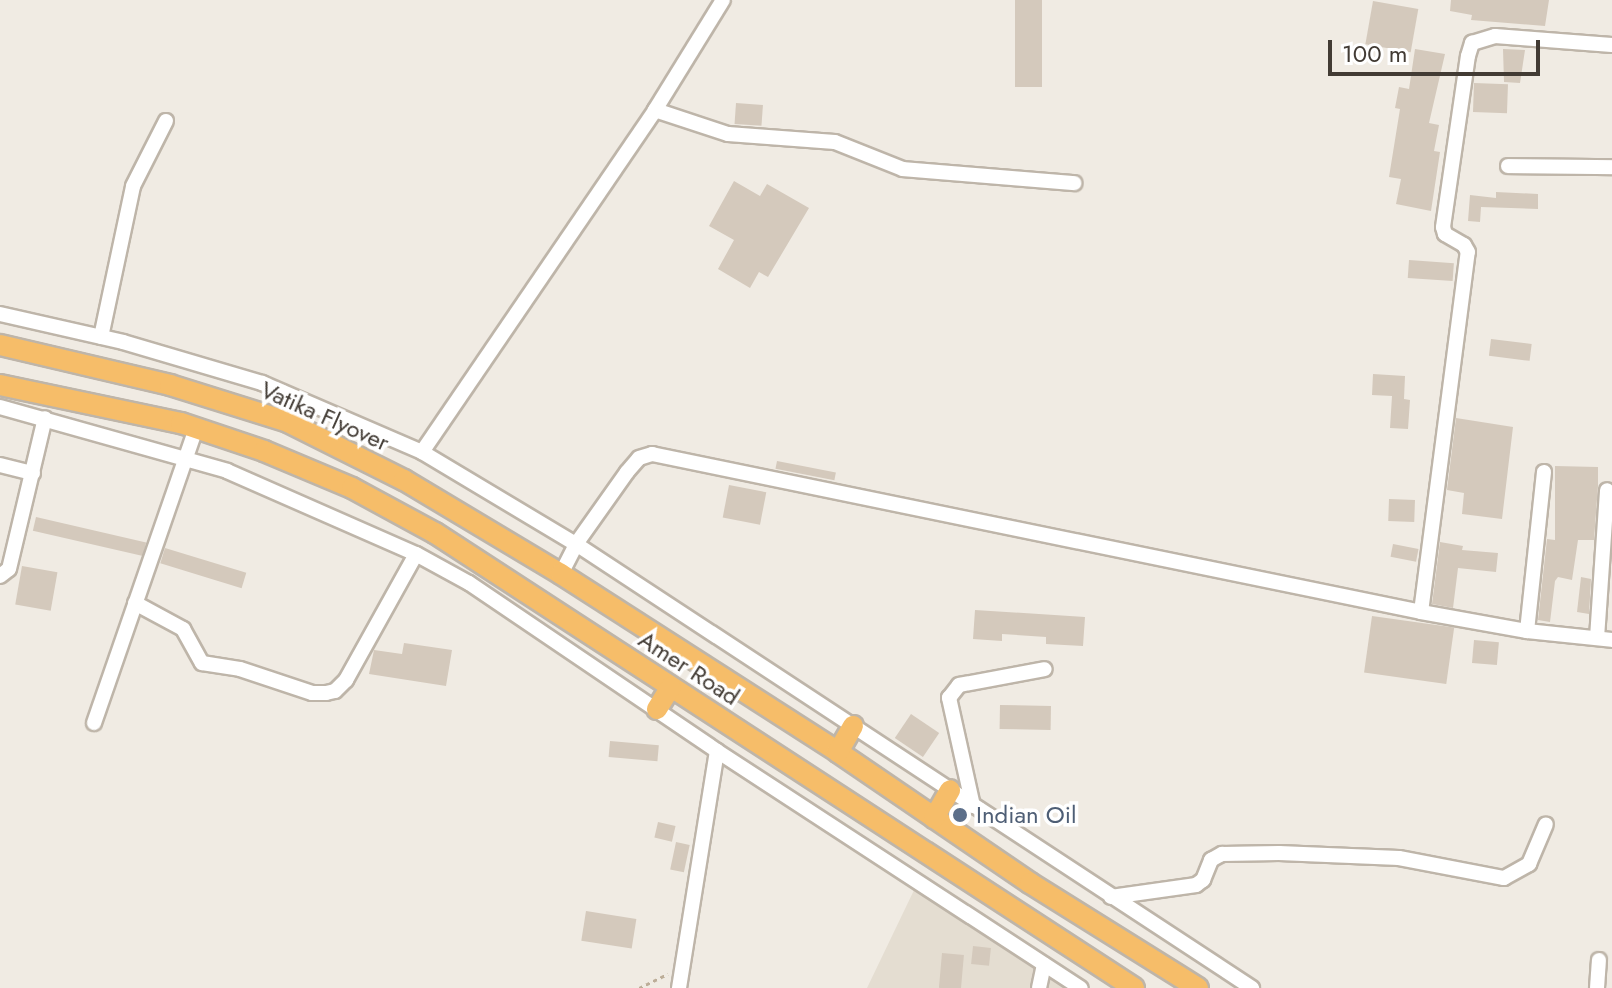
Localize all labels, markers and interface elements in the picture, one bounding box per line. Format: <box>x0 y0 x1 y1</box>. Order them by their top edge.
scale bar <box>1332 24 1544 74</box>
text: 100 m <box>1342 36 1408 71</box>
street label: Vatika Flyover <box>256 375 394 457</box>
street label: Amer Road <box>633 625 745 711</box>
place label: Indian Oil <box>976 801 1076 829</box>
marker: Indian Oil <box>951 806 969 824</box>

